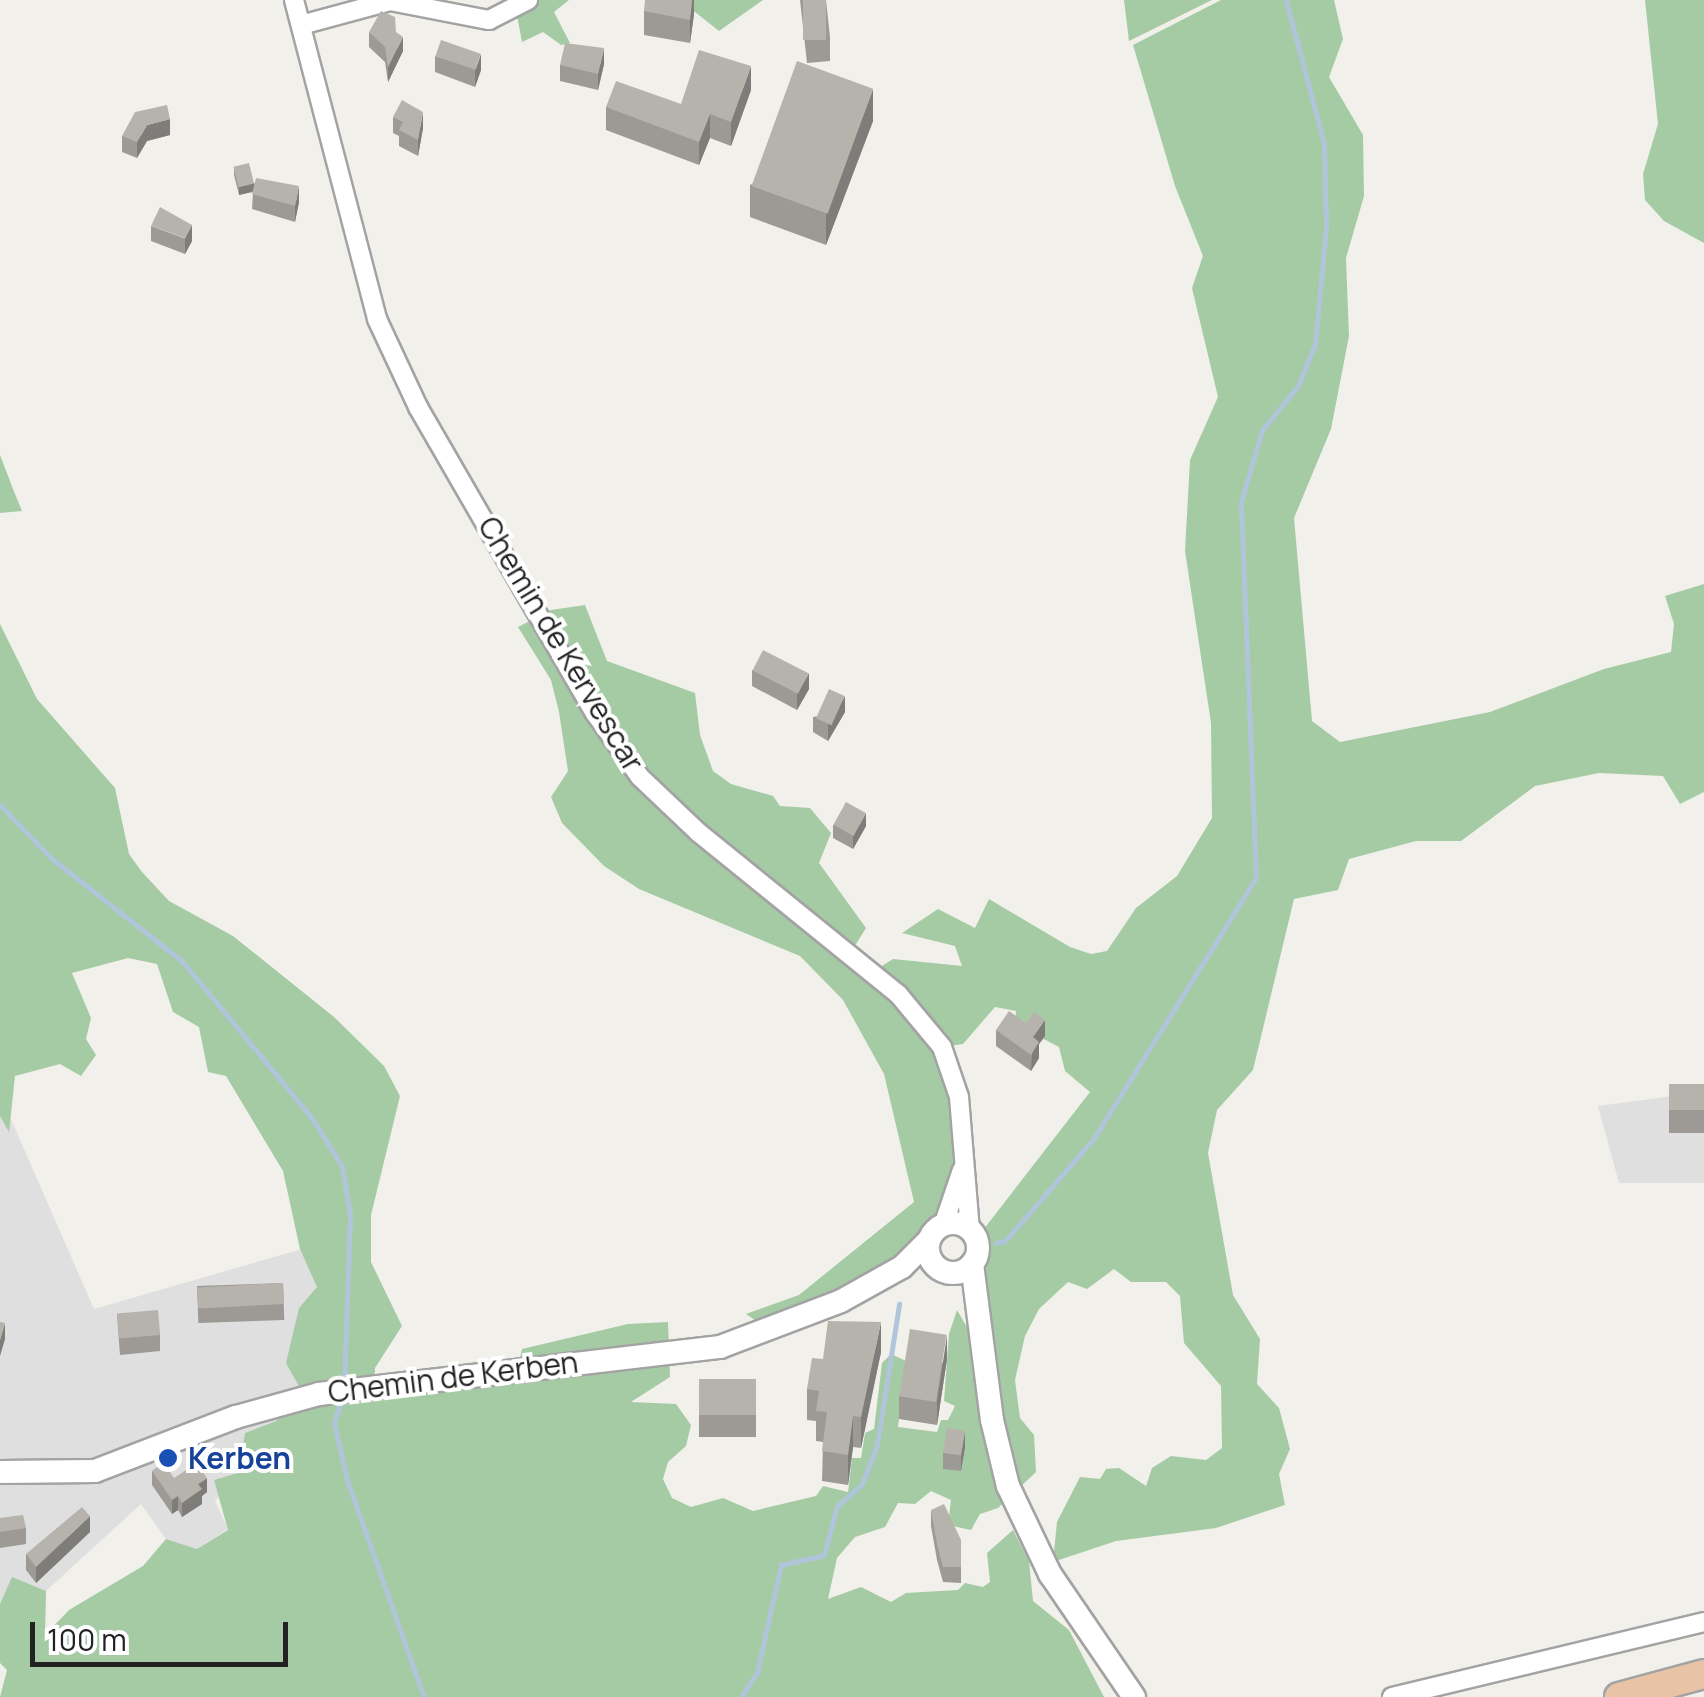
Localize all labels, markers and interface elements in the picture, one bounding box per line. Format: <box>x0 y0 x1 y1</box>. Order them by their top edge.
street label: Chemin de Kervescar <box>471 510 651 778</box>
street label: Chemin de Kerben <box>326 1344 580 1410</box>
place label: Kerben <box>188 1440 291 1476</box>
marker: Kerben <box>157 1447 179 1469</box>
scale bar <box>35 1602 292 1664</box>
text: 100 m <box>47 1619 127 1660</box>

